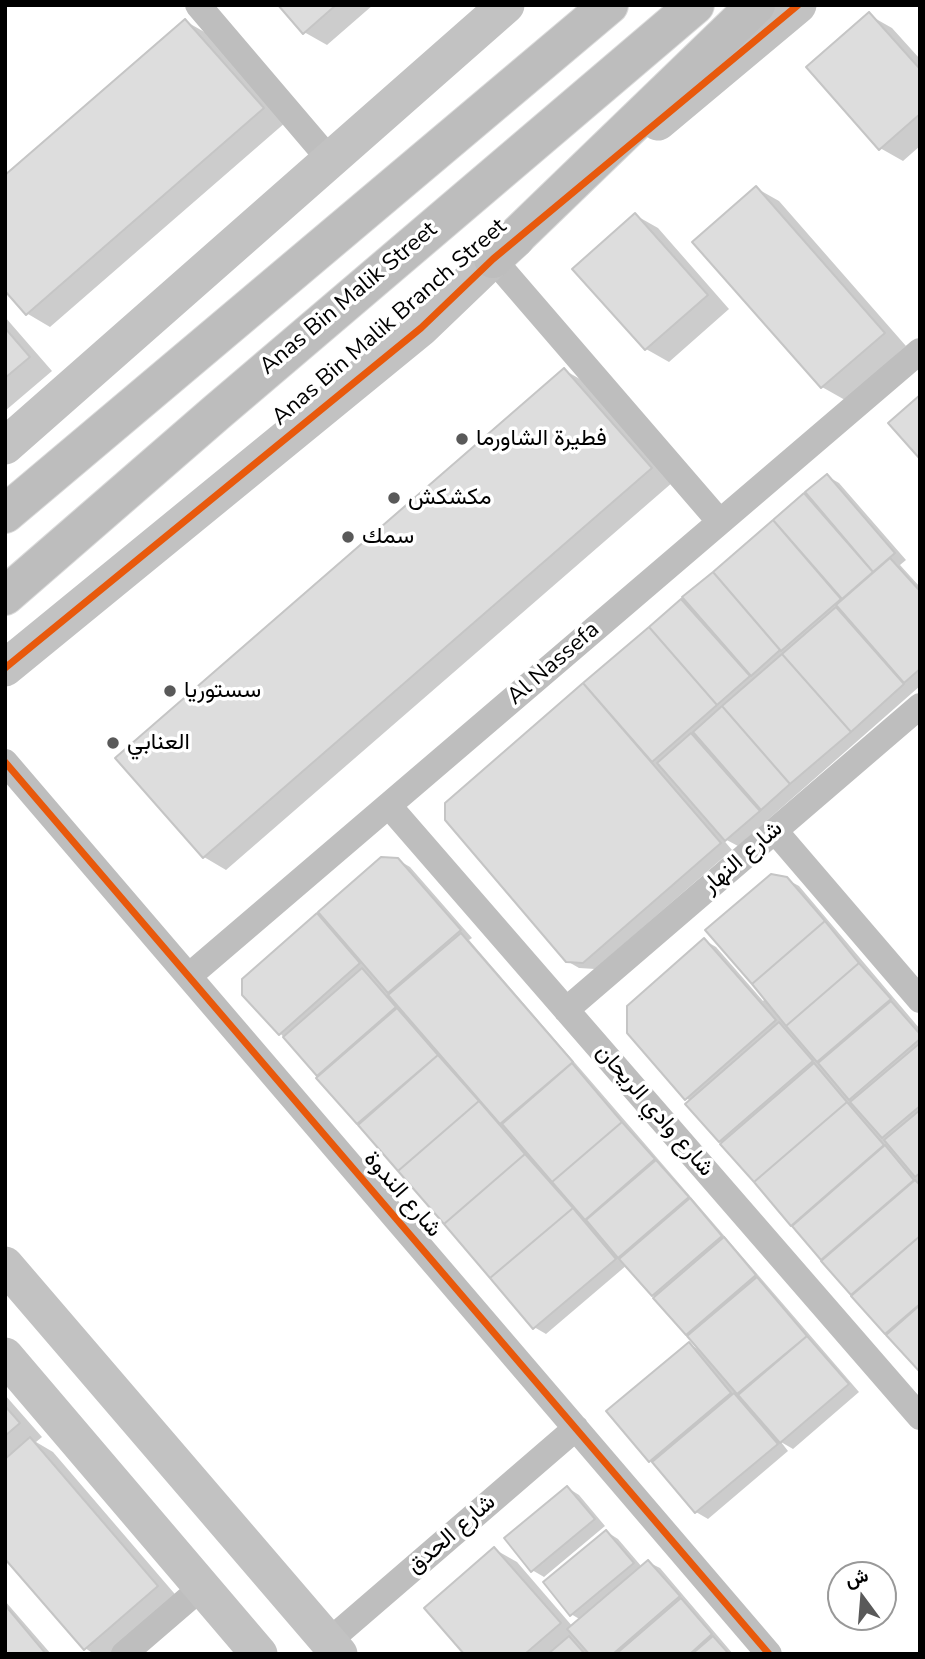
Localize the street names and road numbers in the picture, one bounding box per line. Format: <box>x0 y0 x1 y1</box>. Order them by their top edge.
street label: Anas Bin Malik Branch Street <box>267 214 513 432</box>
street label: Anas Bin Malik Street <box>255 217 443 381</box>
street label: Al Nassefa <box>502 617 606 711</box>
street label: شارع النهار <box>697 816 789 900</box>
street label: شارع وادي الريحان <box>589 1039 719 1183</box>
street label: شارع الندوة <box>357 1146 447 1244</box>
street label: شارع الحدق <box>402 1489 502 1581</box>

